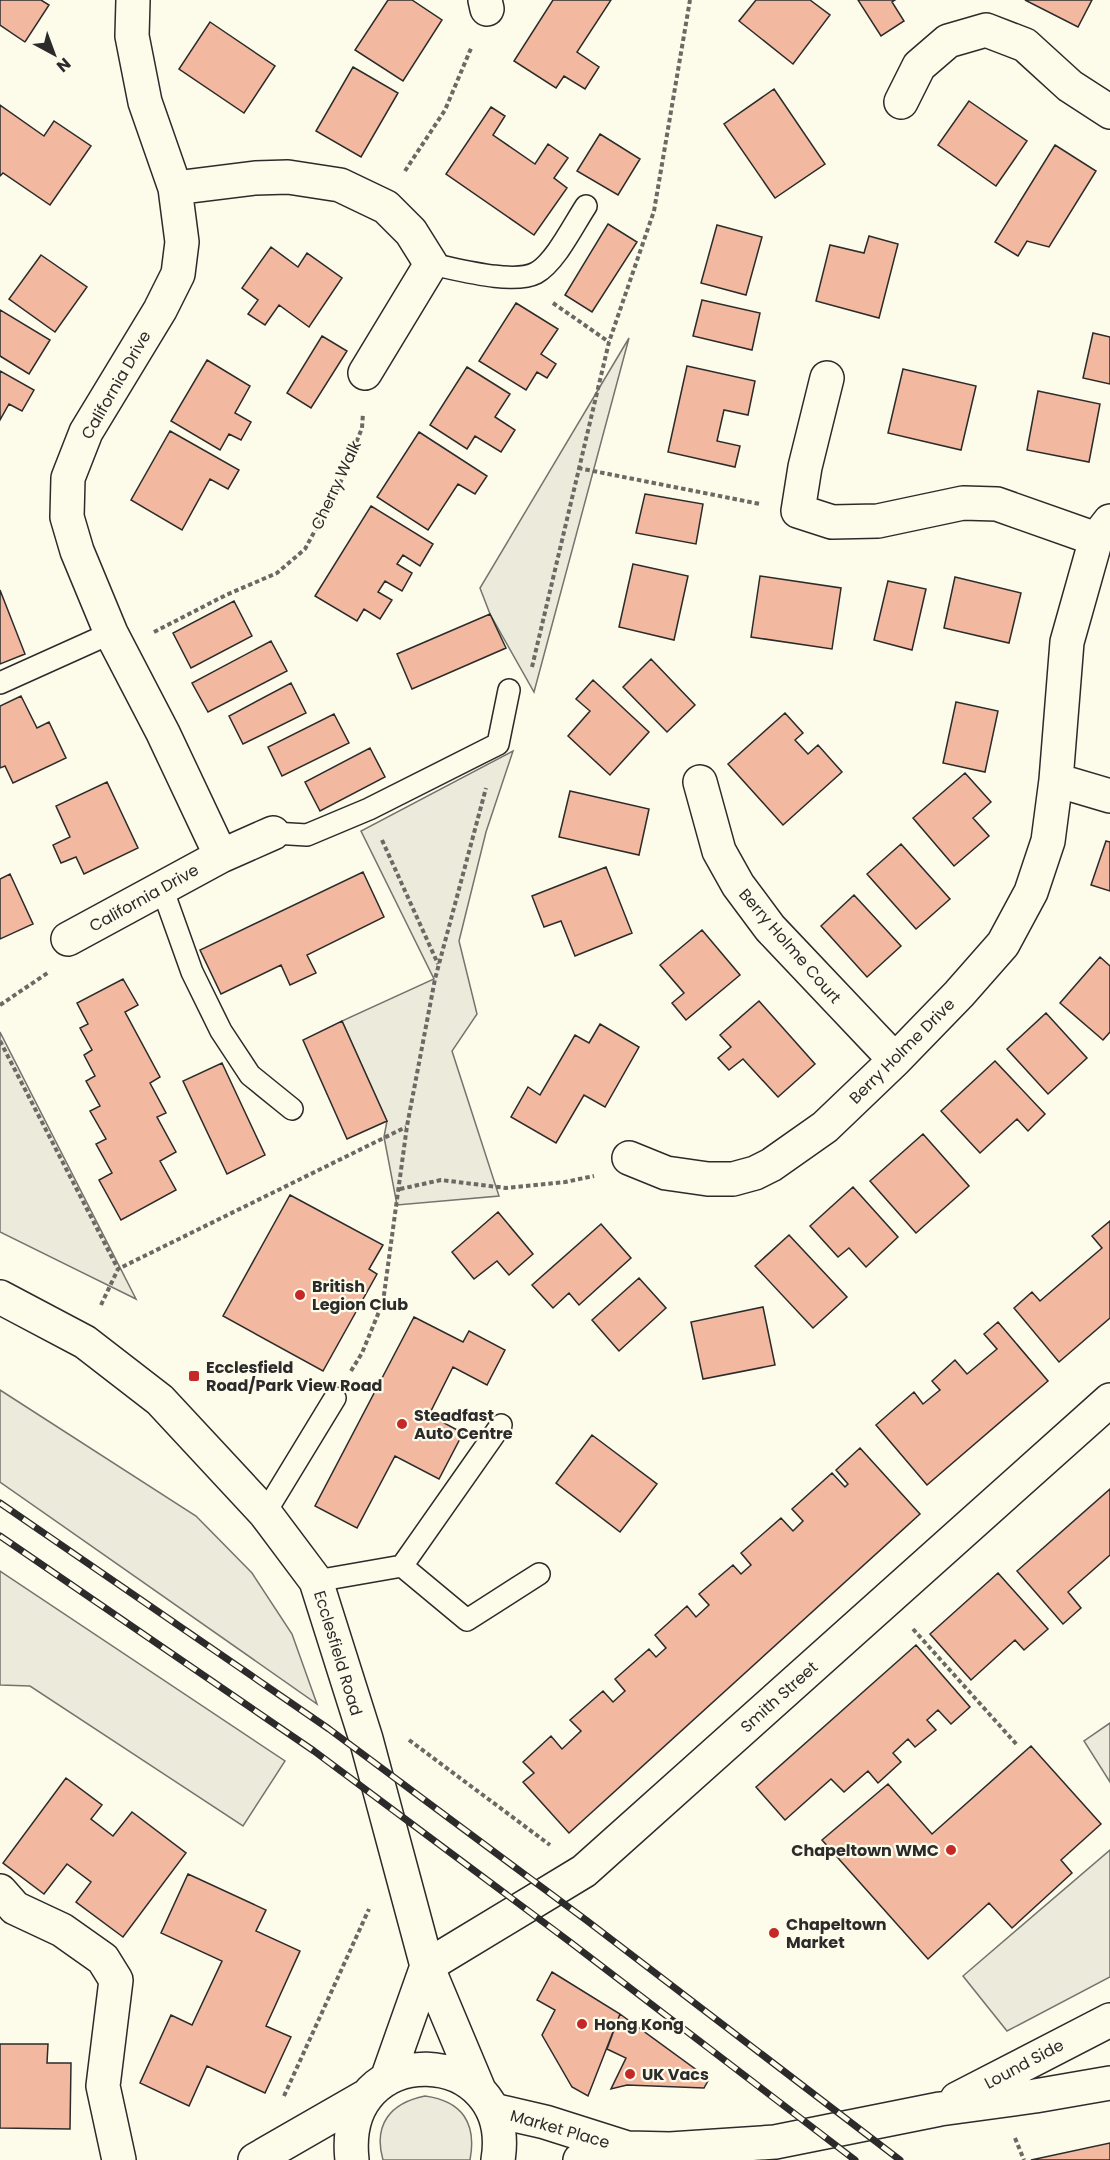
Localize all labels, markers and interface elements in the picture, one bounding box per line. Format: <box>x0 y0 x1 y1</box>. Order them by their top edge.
north arrow <box>24 24 84 84</box>
text: N <box>51 52 76 78</box>
street label: California Drive <box>76 326 156 444</box>
street label: Cherry Walk <box>305 436 367 534</box>
street label: California Drive <box>85 858 203 938</box>
street label: Berry Holme Court <box>734 884 847 1009</box>
street label: Berry Holme Drive <box>844 993 960 1109</box>
place label: British Legion Club <box>312 1275 408 1316</box>
marker: British Legion Club <box>293 1288 307 1302</box>
place label: Ecclesfield Road/Park View Road <box>206 1356 382 1397</box>
marker: Ecclesfield Road/Park View Road <box>187 1369 201 1383</box>
place label: Steadfast Auto Centre <box>414 1404 513 1445</box>
marker: Steadfast Auto Centre <box>395 1417 409 1431</box>
street label: Ecclesfield Road <box>308 1588 368 1718</box>
street label: Smith Street <box>735 1656 823 1738</box>
place label: Chapeltown WMC <box>791 1839 939 1862</box>
marker: Chapeltown WMC <box>944 1843 958 1857</box>
place label: Chapeltown Market <box>786 1913 887 1954</box>
marker: Chapeltown Market <box>767 1926 781 1940</box>
place label: Hong Kong <box>594 2013 684 2036</box>
marker: Hong Kong <box>575 2017 589 2031</box>
street label: Lound Side <box>980 2033 1068 2095</box>
place label: UK Vacs <box>642 2063 709 2086</box>
marker: UK Vacs <box>623 2067 637 2081</box>
street label: Market Place <box>508 2104 612 2154</box>

